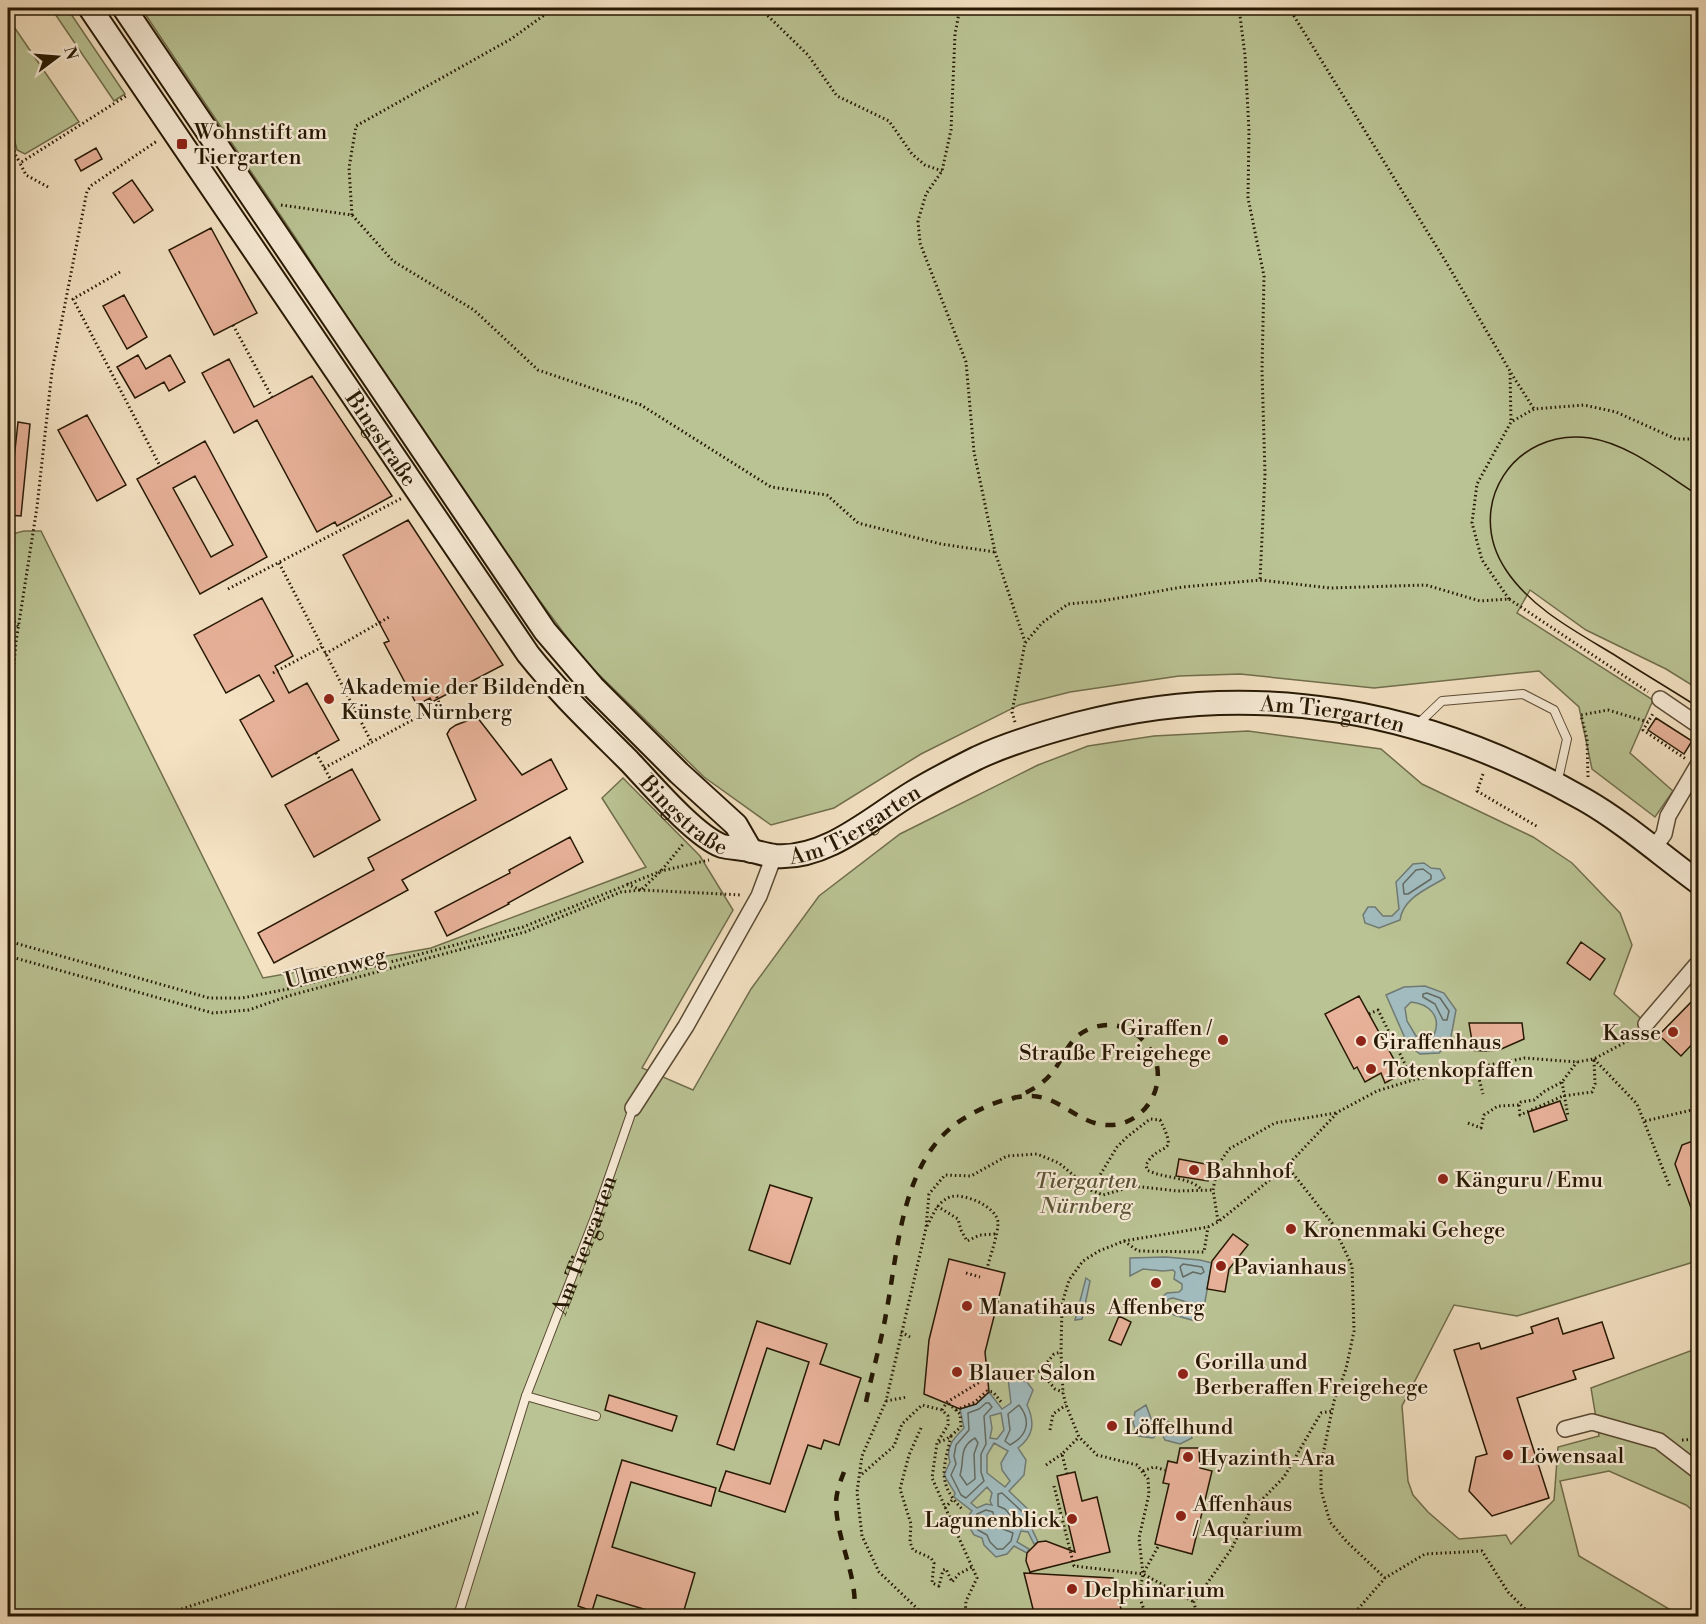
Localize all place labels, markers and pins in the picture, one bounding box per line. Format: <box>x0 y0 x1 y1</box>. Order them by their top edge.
place label: Wohnstift am Tiergarten <box>193 119 327 171</box>
marker: Wohnstift am Tiergarten <box>175 137 189 151</box>
place label: Akademie der Bildenden Künste Nürnberg <box>340 674 586 726</box>
marker: Akademie der Bildenden Künste Nürnberg <box>322 692 336 706</box>
place label: Giraffen / Strauße Freigehege <box>1019 1015 1213 1067</box>
place label: Kasse <box>1603 1020 1661 1047</box>
marker: Kasse <box>1666 1025 1680 1039</box>
place label: Giraffenhaus <box>1373 1029 1501 1056</box>
marker: Giraffen / Strauße Freigehege <box>1216 1033 1230 1047</box>
marker: Giraffenhaus <box>1354 1034 1368 1048</box>
place label: Totenkopfaffen <box>1383 1057 1534 1084</box>
marker: Totenkopfaffen <box>1364 1062 1378 1076</box>
place label: Bahnhof <box>1205 1158 1293 1185</box>
marker: Bahnhof <box>1187 1163 1201 1177</box>
place label: Känguru / Emu <box>1455 1167 1603 1194</box>
marker: Känguru / Emu <box>1436 1172 1450 1186</box>
place label: Kronenmaki Gehege <box>1303 1217 1505 1244</box>
marker: Kronenmaki Gehege <box>1284 1222 1298 1236</box>
place label: Pavianhaus <box>1233 1254 1347 1281</box>
marker: Pavianhaus <box>1214 1259 1228 1273</box>
marker: Affenberg <box>1149 1276 1163 1290</box>
place label: Manatihaus <box>979 1294 1095 1321</box>
place label: Affenberg <box>1106 1294 1205 1321</box>
marker: Manatihaus <box>960 1299 974 1313</box>
place label: Gorilla und Berberaffen Freigehege <box>1194 1349 1428 1401</box>
place label: Blauer Salon <box>968 1360 1096 1387</box>
marker: Blauer Salon <box>950 1365 964 1379</box>
marker: Gorilla und Berberaffen Freigehege <box>1176 1367 1190 1381</box>
place label: Löffelhund <box>1124 1414 1234 1441</box>
marker: Löffelhund <box>1105 1419 1119 1433</box>
place label: Löwensaal <box>1520 1443 1625 1470</box>
place label: Hyazinth-Ara <box>1200 1445 1336 1472</box>
marker: Löwensaal <box>1501 1448 1515 1462</box>
marker: Hyazinth-Ara <box>1181 1450 1195 1464</box>
place label: Affenhaus / Aquarium <box>1192 1491 1303 1543</box>
place label: Lagunenblick <box>924 1507 1062 1534</box>
marker: Affenhaus / Aquarium <box>1174 1509 1188 1523</box>
marker: Lagunenblick <box>1065 1512 1079 1526</box>
place label: Delphinarium <box>1084 1577 1225 1604</box>
marker: Delphinarium <box>1065 1582 1079 1596</box>

